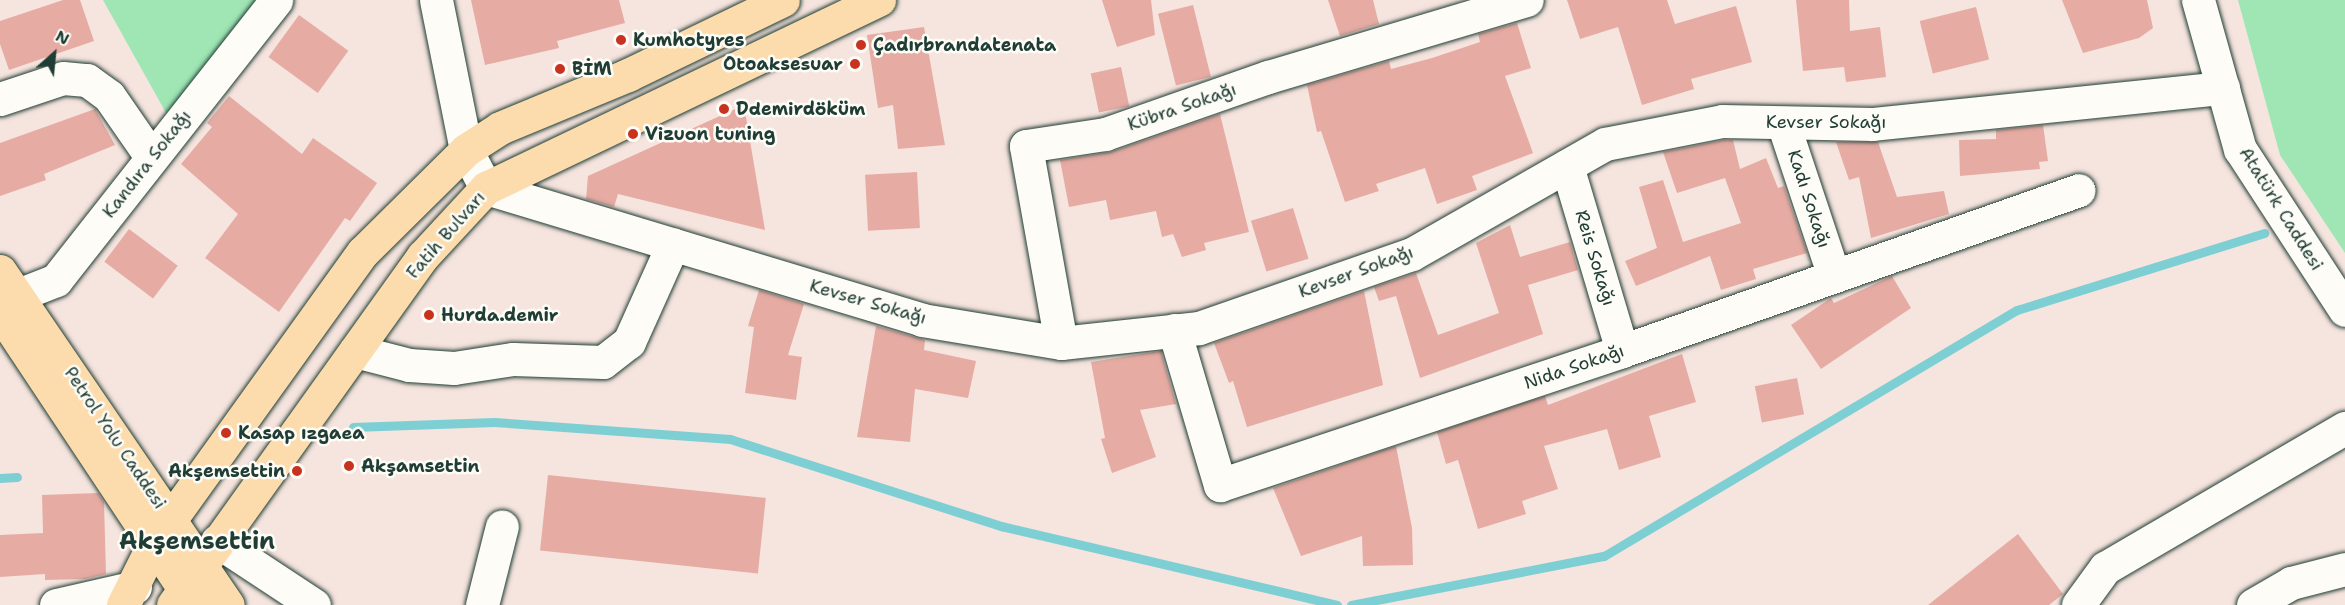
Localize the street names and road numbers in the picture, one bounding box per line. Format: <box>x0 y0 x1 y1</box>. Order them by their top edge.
street label: Kübra Sokağı <box>1125 78 1239 136</box>
street label: Kandıra Sokağı <box>98 106 196 222</box>
street label: Kevser Sokağı <box>1766 111 1886 133</box>
street label: Atatürk Caddesi <box>2234 143 2328 275</box>
street label: Kadı Sokağı <box>1783 147 1835 251</box>
street label: Fatih Bulvarı <box>402 187 490 283</box>
street label: Reis Sokağı <box>1570 208 1620 308</box>
street label: Kevser Sokağı <box>1296 241 1416 303</box>
street label: Kevser Sokağı <box>807 275 929 329</box>
street label: Nida Sokağı <box>1521 340 1627 394</box>
street label: Petrol Yolu Caddesi <box>59 363 171 513</box>

